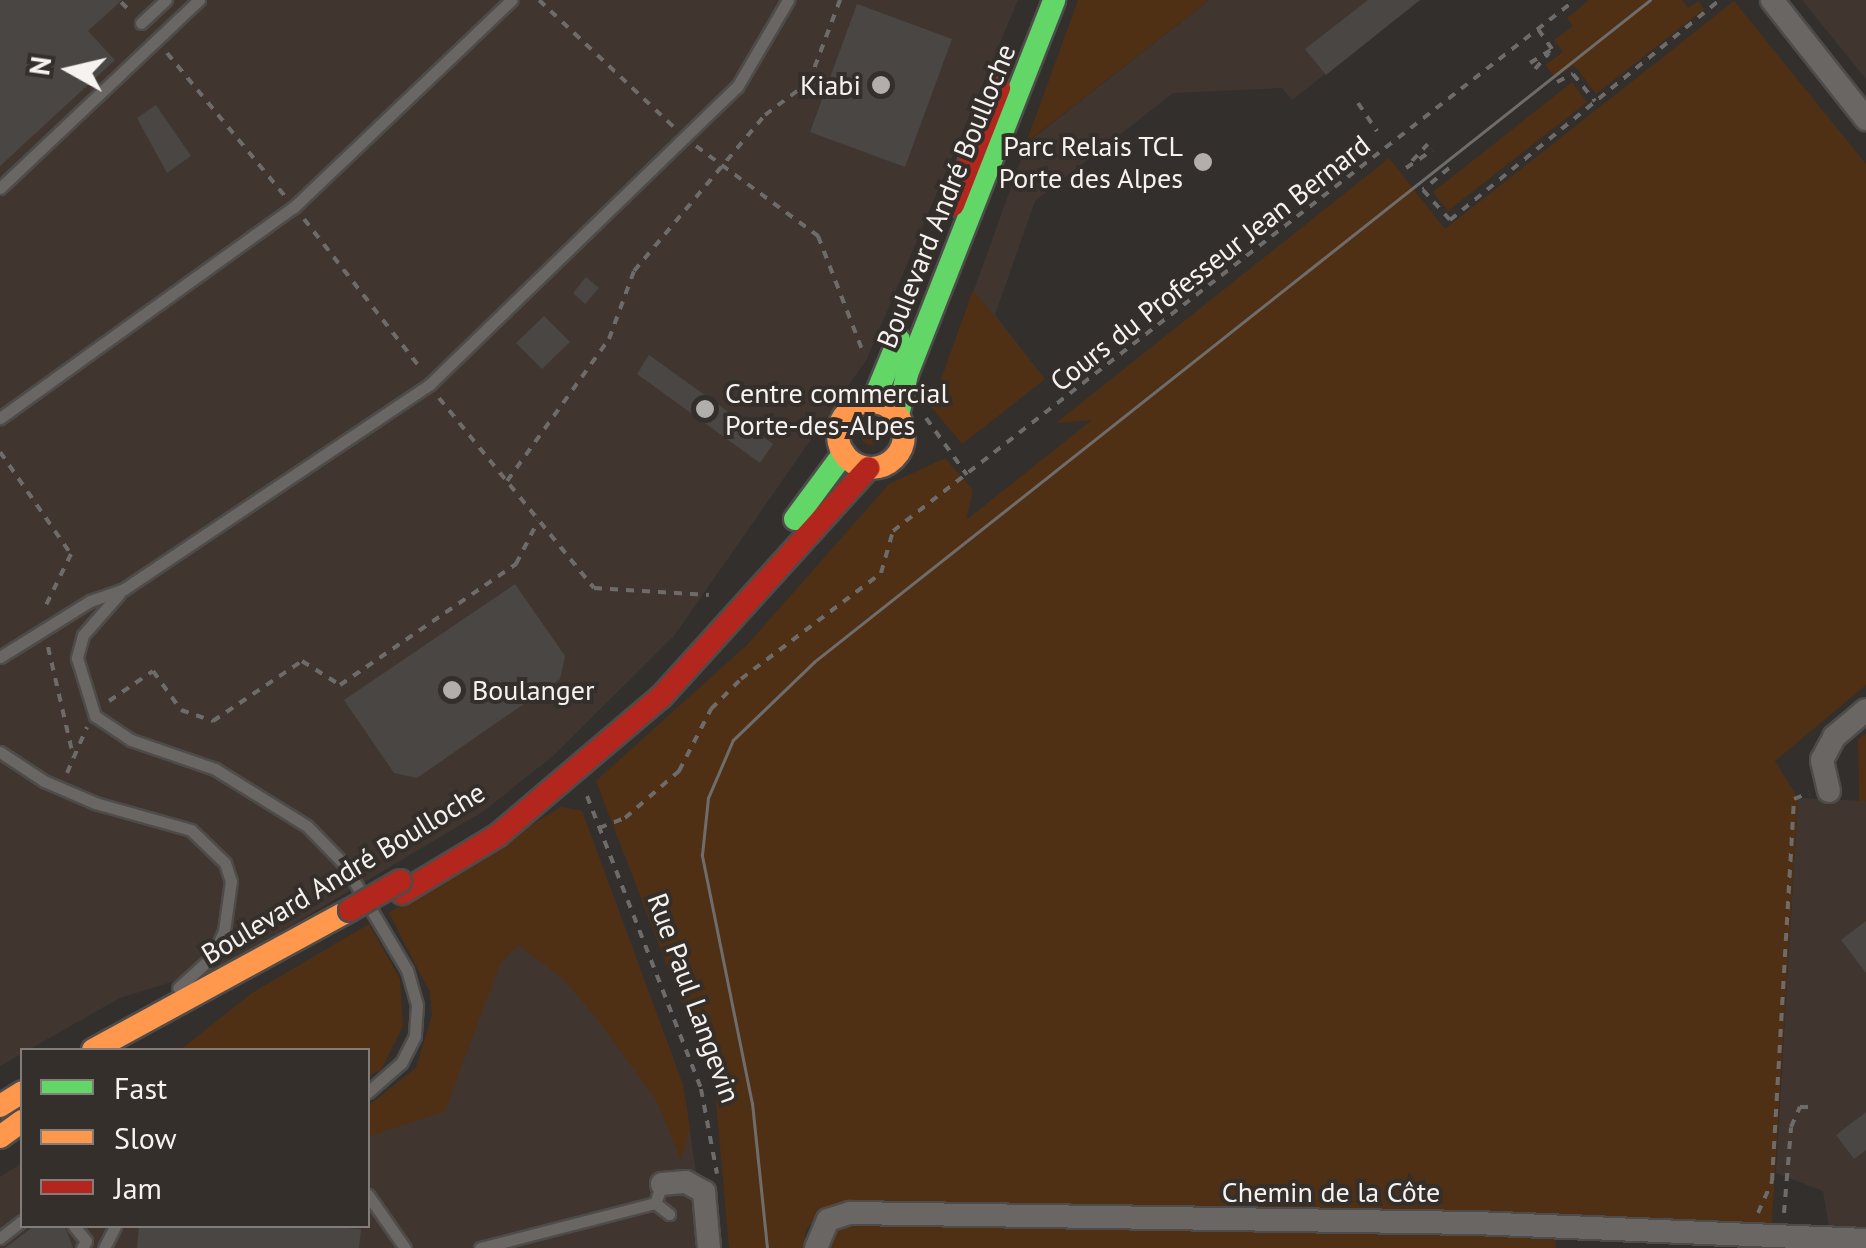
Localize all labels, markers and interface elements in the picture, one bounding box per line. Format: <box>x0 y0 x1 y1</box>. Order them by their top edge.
north arrow <box>20 20 120 120</box>
street label: Boulevard André Boulloche <box>869 39 1023 353</box>
text: N <box>20 54 59 77</box>
place label: Kiabi <box>800 68 861 102</box>
marker: Kiabi <box>870 74 892 96</box>
street label: Cours du Professeur Jean Bernard <box>1044 128 1376 398</box>
place label: Parc Relais TCL Porte des Alpes <box>998 129 1183 195</box>
marker: Parc Relais TCL Porte des Alpes <box>1192 151 1214 173</box>
place label: Centre commercial Porte-des-Alpes <box>725 376 949 442</box>
marker: Centre commercial Porte-des-Alpes <box>694 398 716 420</box>
place label: Boulanger <box>472 673 595 707</box>
marker: Boulanger <box>441 679 463 701</box>
street label: Boulevard André Boulloche <box>195 775 491 971</box>
street label: Rue Paul Langevin <box>640 889 748 1107</box>
legend <box>20 1048 370 1228</box>
text: Fast <box>114 1068 167 1107</box>
text: Slow <box>114 1118 177 1157</box>
text: Jam <box>114 1168 162 1207</box>
street label: Chemin de la Côte <box>1222 1175 1440 1209</box>

